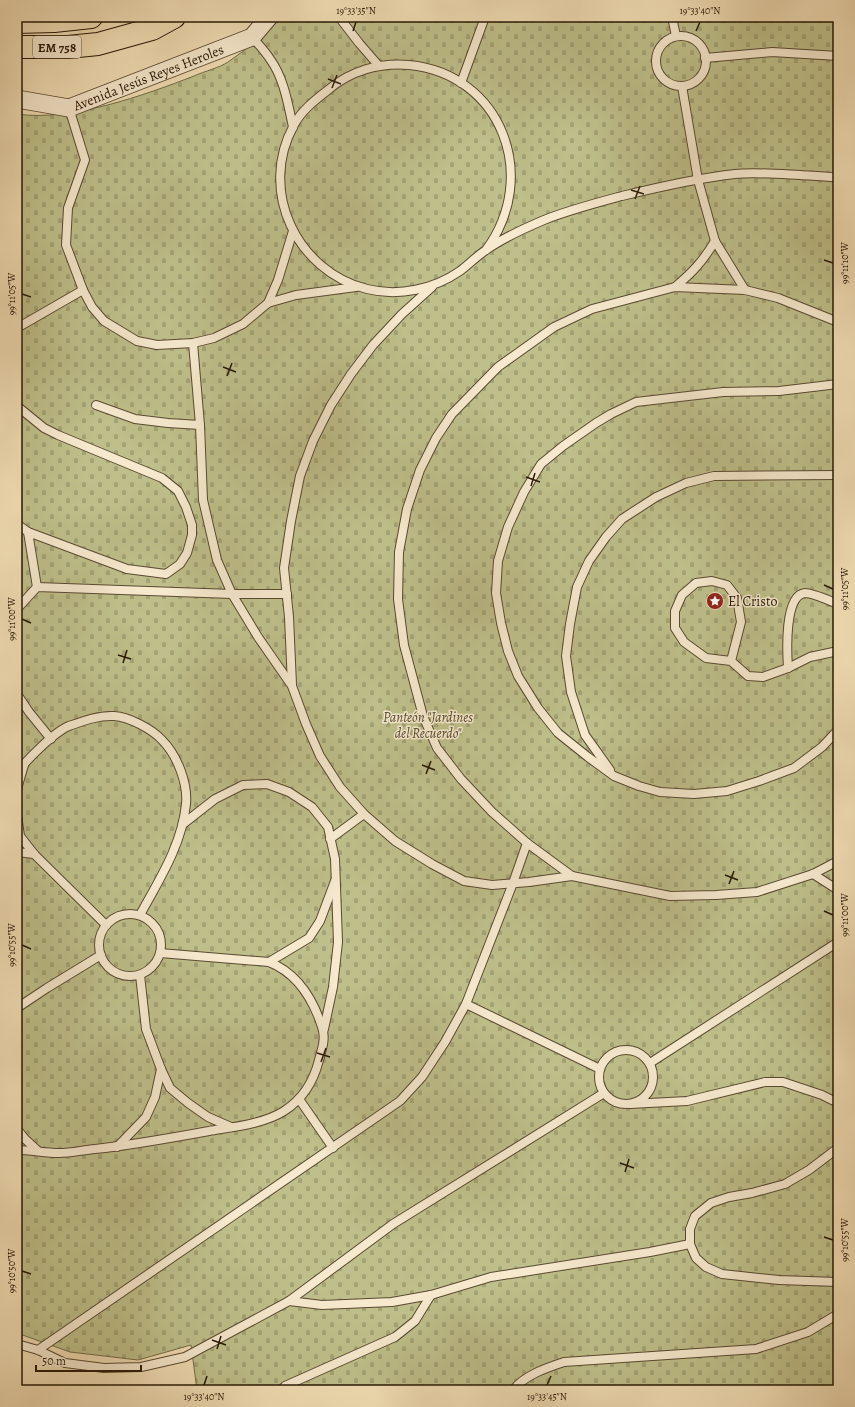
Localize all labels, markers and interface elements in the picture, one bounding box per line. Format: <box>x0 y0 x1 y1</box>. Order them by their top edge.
text: 19°33'35"N <box>336 4 376 17</box>
text: 19°33'40"N <box>679 4 721 17</box>
road number: EM 758 <box>33 36 81 58</box>
street label: Avenida Jesús Reyes Heroles <box>70 40 227 116</box>
text: 99°11'10"W <box>838 241 851 284</box>
text: 99°11'05"W <box>5 272 18 315</box>
text: 99°11'05"W <box>838 567 851 610</box>
place icon: El Cristo <box>705 591 725 611</box>
place label: El Cristo <box>728 592 778 611</box>
text: 99°11'00"W <box>5 596 18 641</box>
park label: Panteón "Jardines del Recuerdo" <box>383 708 473 743</box>
text: 99°11'00"W <box>838 892 851 937</box>
text: 99°10'55"W <box>5 923 18 967</box>
text: 99°10'55"W <box>838 1218 851 1262</box>
text: 99°10'50"W <box>5 1248 18 1293</box>
scale bar <box>36 1347 141 1373</box>
text: 50 m <box>42 1353 66 1369</box>
text: 19°33'40"N <box>183 1390 225 1403</box>
text: 19°33'45"N <box>527 1390 567 1403</box>

